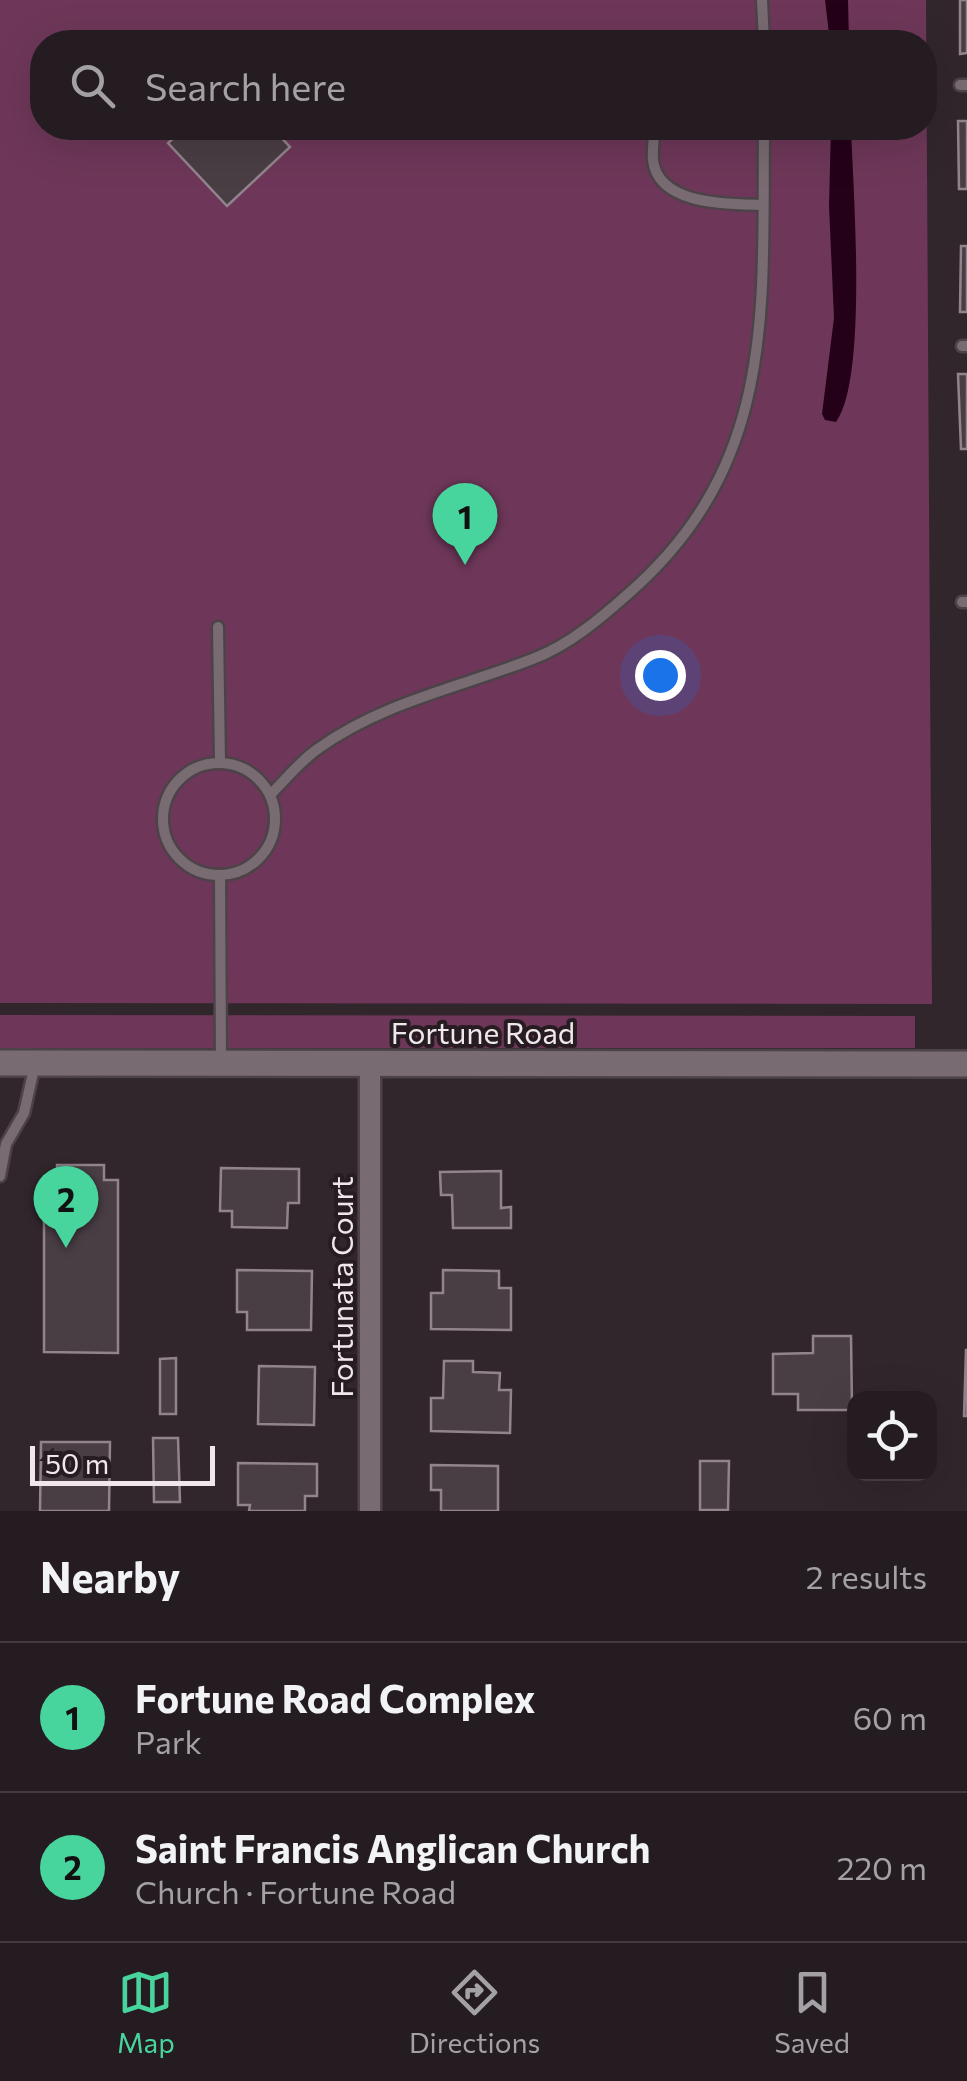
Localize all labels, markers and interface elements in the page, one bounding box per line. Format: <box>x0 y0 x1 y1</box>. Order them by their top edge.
search box <box>30 30 937 140</box>
icon: search <box>65 58 120 113</box>
text: Search here <box>145 62 346 109</box>
pin: 1 <box>432 482 498 565</box>
your location <box>635 650 686 701</box>
street label: Fortune Road <box>391 1013 575 1050</box>
pin: 2 <box>34 1166 98 1248</box>
street label: Fortunata Court <box>322 1176 359 1398</box>
map controls <box>847 1391 937 1481</box>
button: locate <box>847 1391 937 1481</box>
scale bar <box>30 1441 215 1486</box>
text: 50 m <box>45 1446 109 1480</box>
text: Nearby <box>40 1550 180 1602</box>
text: 2 results <box>806 1556 927 1596</box>
text: Fortune Road Complex <box>135 1674 535 1721</box>
text: 1 <box>65 1697 80 1737</box>
text: 60 m <box>853 1697 927 1737</box>
text: Park <box>135 1721 202 1761</box>
text: Saint Francis Anglican Church <box>135 1824 651 1871</box>
text: 2 <box>63 1847 82 1887</box>
text: 220 m <box>837 1847 927 1887</box>
text: Church · Fortune Road <box>135 1871 456 1911</box>
tab: Map <box>117 1965 175 2059</box>
tab: Directions <box>409 1965 540 2059</box>
tab: Saved <box>774 1965 850 2059</box>

